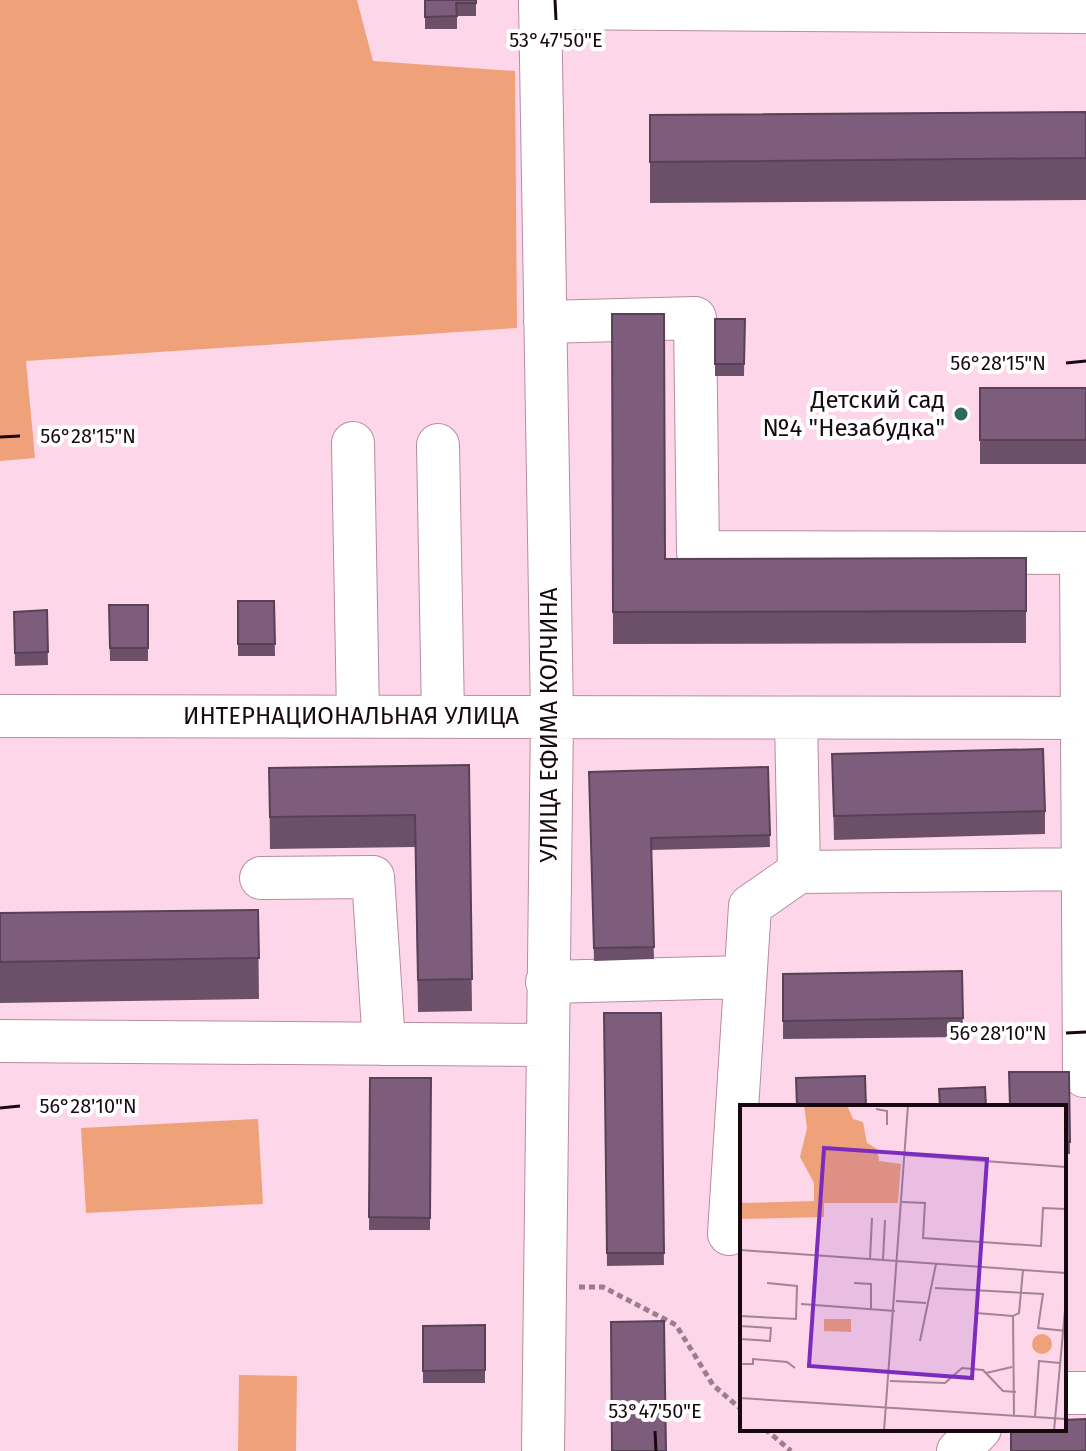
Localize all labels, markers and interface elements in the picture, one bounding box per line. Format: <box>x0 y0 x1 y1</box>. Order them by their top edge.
text: 53°47'50"E <box>509 28 603 52</box>
text: 56°28'15"N <box>950 351 1046 375</box>
place label: Детский сад №4 "Незабудка" <box>763 386 945 442</box>
marker: Детский сад №4 "Незабудка" <box>952 405 970 423</box>
text: 56°28'15"N <box>40 424 136 448</box>
street label: УЛИЦА ЕФИМА КОЛЧИНА <box>535 587 563 863</box>
street label: ИНТЕРНАЦИОНАЛЬНАЯ УЛИЦА <box>183 702 519 730</box>
text: 56°28'10"N <box>949 1021 1047 1045</box>
text: 56°28'10"N <box>39 1094 137 1118</box>
inset map <box>740 1105 1066 1431</box>
text: 53°47'50"E <box>608 1399 702 1423</box>

